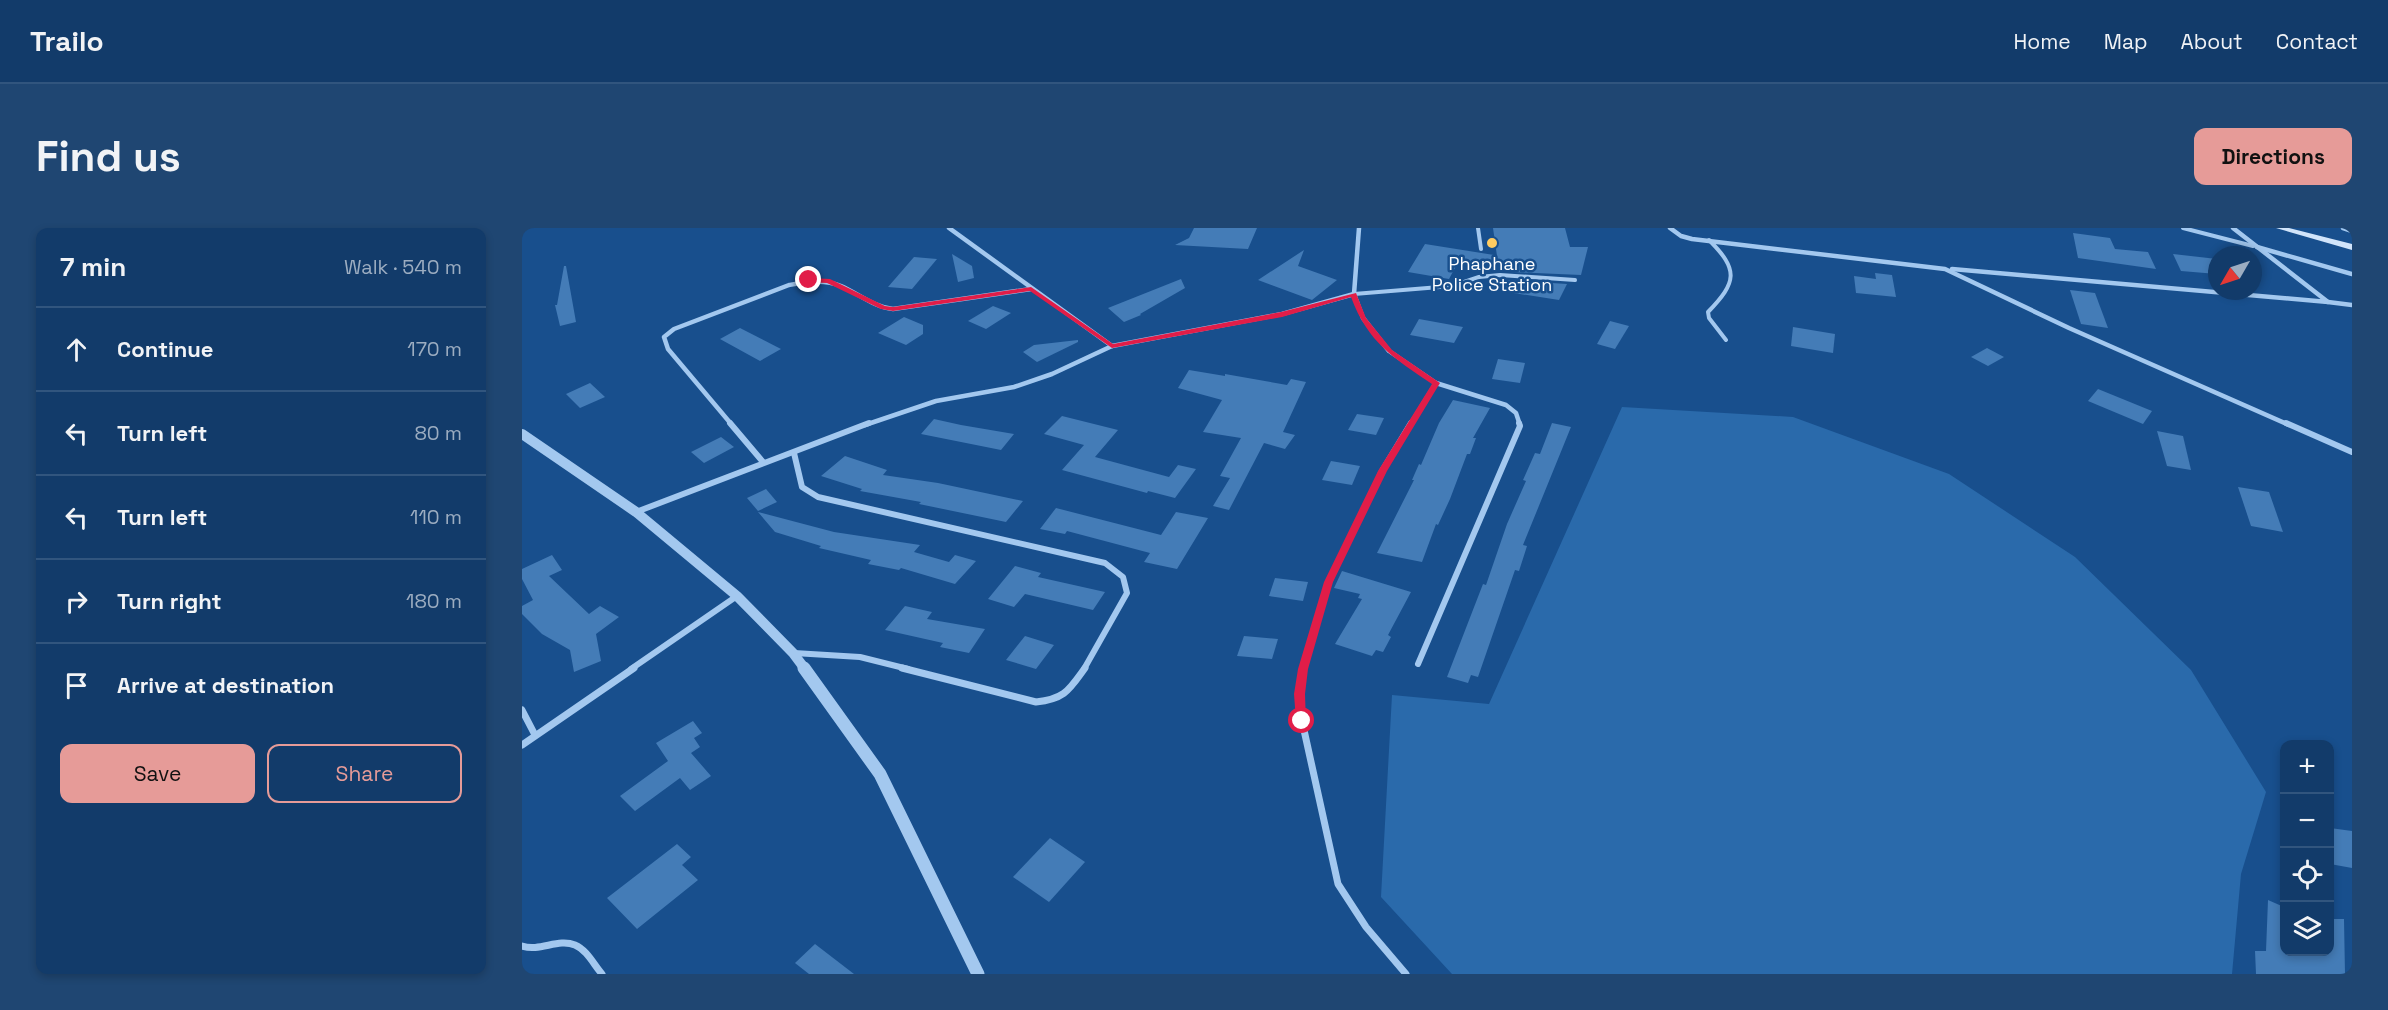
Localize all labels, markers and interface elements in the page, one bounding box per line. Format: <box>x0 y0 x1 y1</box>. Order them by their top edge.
text: Trailo <box>30 23 104 59</box>
text: Home <box>2013 28 2071 55</box>
text: Map <box>2104 28 2148 55</box>
text: About <box>2181 28 2243 55</box>
text: Contact <box>2276 28 2358 55</box>
button: Directions <box>2194 128 2352 185</box>
text: Find us <box>36 130 181 183</box>
marker: Phaphane Police Station <box>1485 236 1499 250</box>
north arrow <box>2208 246 2262 300</box>
text: 7 min <box>60 250 126 284</box>
place label: Phaphane Police Station <box>1432 252 1552 296</box>
text: Walk · 540 m <box>344 254 462 280</box>
route end <box>795 266 821 292</box>
icon: ahead <box>60 333 93 366</box>
text: Continue <box>117 335 213 363</box>
text: 170 m <box>407 336 462 362</box>
icon: left <box>60 417 93 450</box>
text: Turn left <box>117 419 207 447</box>
text: 80 m <box>414 420 462 446</box>
icon: left <box>60 501 93 534</box>
text: Turn left <box>117 503 207 531</box>
text: 110 m <box>410 504 462 530</box>
icon: right <box>60 585 93 618</box>
text: Turn right <box>117 587 222 615</box>
text: 180 m <box>406 588 462 614</box>
icon: arrive <box>60 669 93 702</box>
text: Arrive at destination <box>117 671 334 699</box>
route start <box>1288 707 1314 733</box>
map controls <box>2280 740 2334 956</box>
button: + <box>2280 740 2334 794</box>
button: Save <box>60 744 255 803</box>
button: Share <box>267 744 462 803</box>
button: − <box>2280 794 2334 848</box>
button: locate <box>2280 848 2334 902</box>
button: layers <box>2280 902 2334 956</box>

